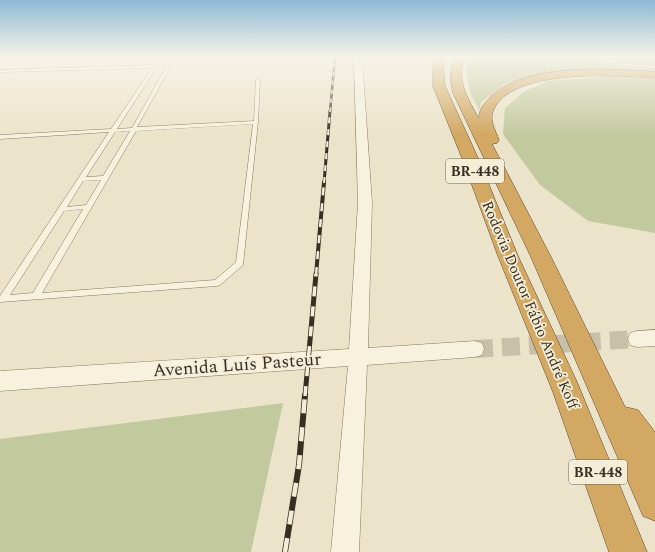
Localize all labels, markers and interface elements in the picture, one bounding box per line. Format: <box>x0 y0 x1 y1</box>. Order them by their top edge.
road number: BR-448 <box>446 159 504 183</box>
street label: Rodovia Doutor Fábio André Koff <box>476 197 585 414</box>
street label: Avenida Luís Pasteur <box>152 346 322 384</box>
road number: BR-448 <box>569 460 627 484</box>

